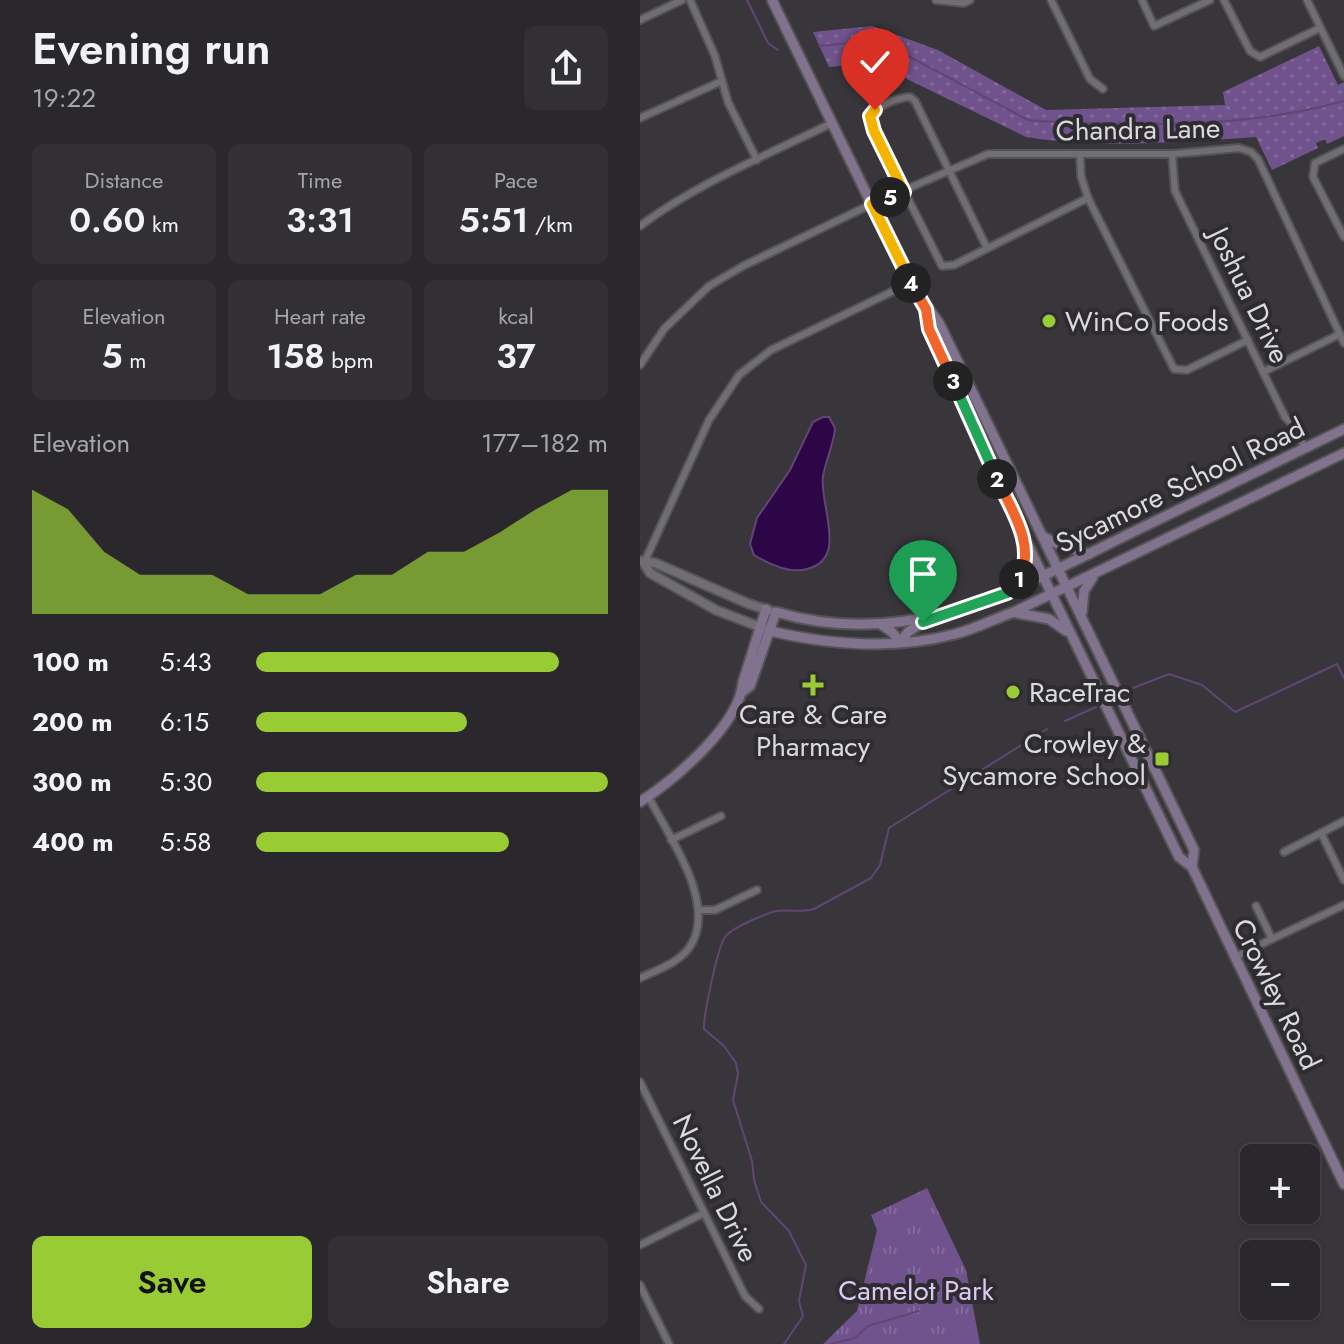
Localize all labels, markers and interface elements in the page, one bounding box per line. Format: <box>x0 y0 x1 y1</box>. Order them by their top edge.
text: Evening run <box>32 17 271 81</box>
button: share <box>524 26 608 110</box>
pin <box>841 28 909 110</box>
icon: check <box>853 40 897 84</box>
text: 19:22 <box>32 79 96 117</box>
street label: Chandra Lane <box>1055 108 1221 151</box>
text: Distance <box>85 164 163 196</box>
text: Time <box>298 164 342 196</box>
text: Pace <box>494 164 538 196</box>
pin: 5 <box>870 177 910 217</box>
text: 5 <box>883 181 897 213</box>
text: 0.60 <box>69 196 145 245</box>
text: 3:31 <box>286 196 354 245</box>
text: 5:51 <box>459 196 528 245</box>
text: km <box>145 208 179 240</box>
text: /km <box>528 208 573 240</box>
street label: Joshua Drive <box>1197 217 1300 370</box>
pin: 4 <box>891 263 931 303</box>
text: 4 <box>903 267 919 299</box>
text: Elevation <box>83 300 165 332</box>
text: Heart rate <box>274 300 366 332</box>
text: kcal <box>498 300 534 332</box>
place label: WinCo Foods <box>1065 301 1229 342</box>
marker: WinCo Foods <box>1040 312 1058 330</box>
text: 5 <box>102 332 123 381</box>
text: 158 <box>266 332 325 381</box>
text: 37 <box>496 332 536 381</box>
text: m <box>123 344 146 376</box>
text: bpm <box>325 344 374 376</box>
pin: 3 <box>933 361 973 401</box>
text: 3 <box>946 365 960 397</box>
street label: Sycamore School Road <box>1049 407 1312 564</box>
text: Elevation <box>32 424 130 462</box>
text: 177–182 m <box>481 424 608 462</box>
pin: 2 <box>977 459 1017 499</box>
text: 2 <box>990 463 1004 495</box>
pin <box>889 540 957 622</box>
icon: arrive <box>901 552 945 596</box>
pin: 1 <box>999 559 1039 599</box>
text: 1 <box>1013 563 1025 595</box>
text: 100 m <box>32 643 109 681</box>
text: 5:43 <box>160 643 212 681</box>
place label: RaceTrac <box>1029 672 1130 713</box>
marker: Care & Care Pharmacy <box>804 676 822 694</box>
marker: RaceTrac <box>1004 683 1022 701</box>
place label: Care & Care Pharmacy <box>739 694 887 767</box>
text: 200 m <box>32 703 113 741</box>
text: 6:15 <box>160 703 209 741</box>
place label: Crowley & Sycamore School <box>942 723 1146 796</box>
marker: Crowley & Sycamore School <box>1153 750 1171 768</box>
text: 300 m <box>32 763 112 801</box>
text: 5:30 <box>160 763 212 801</box>
text: 400 m <box>32 823 114 861</box>
text: 5:58 <box>160 823 211 861</box>
street label: Crowley Road <box>1222 912 1331 1077</box>
street label: Novella Drive <box>662 1107 769 1269</box>
map controls <box>1240 1144 1320 1320</box>
button: + <box>1240 1144 1320 1224</box>
button: Save <box>32 1236 312 1328</box>
button: Share <box>328 1236 608 1328</box>
button: − <box>1240 1240 1320 1320</box>
park label: Camelot Park <box>838 1270 995 1311</box>

